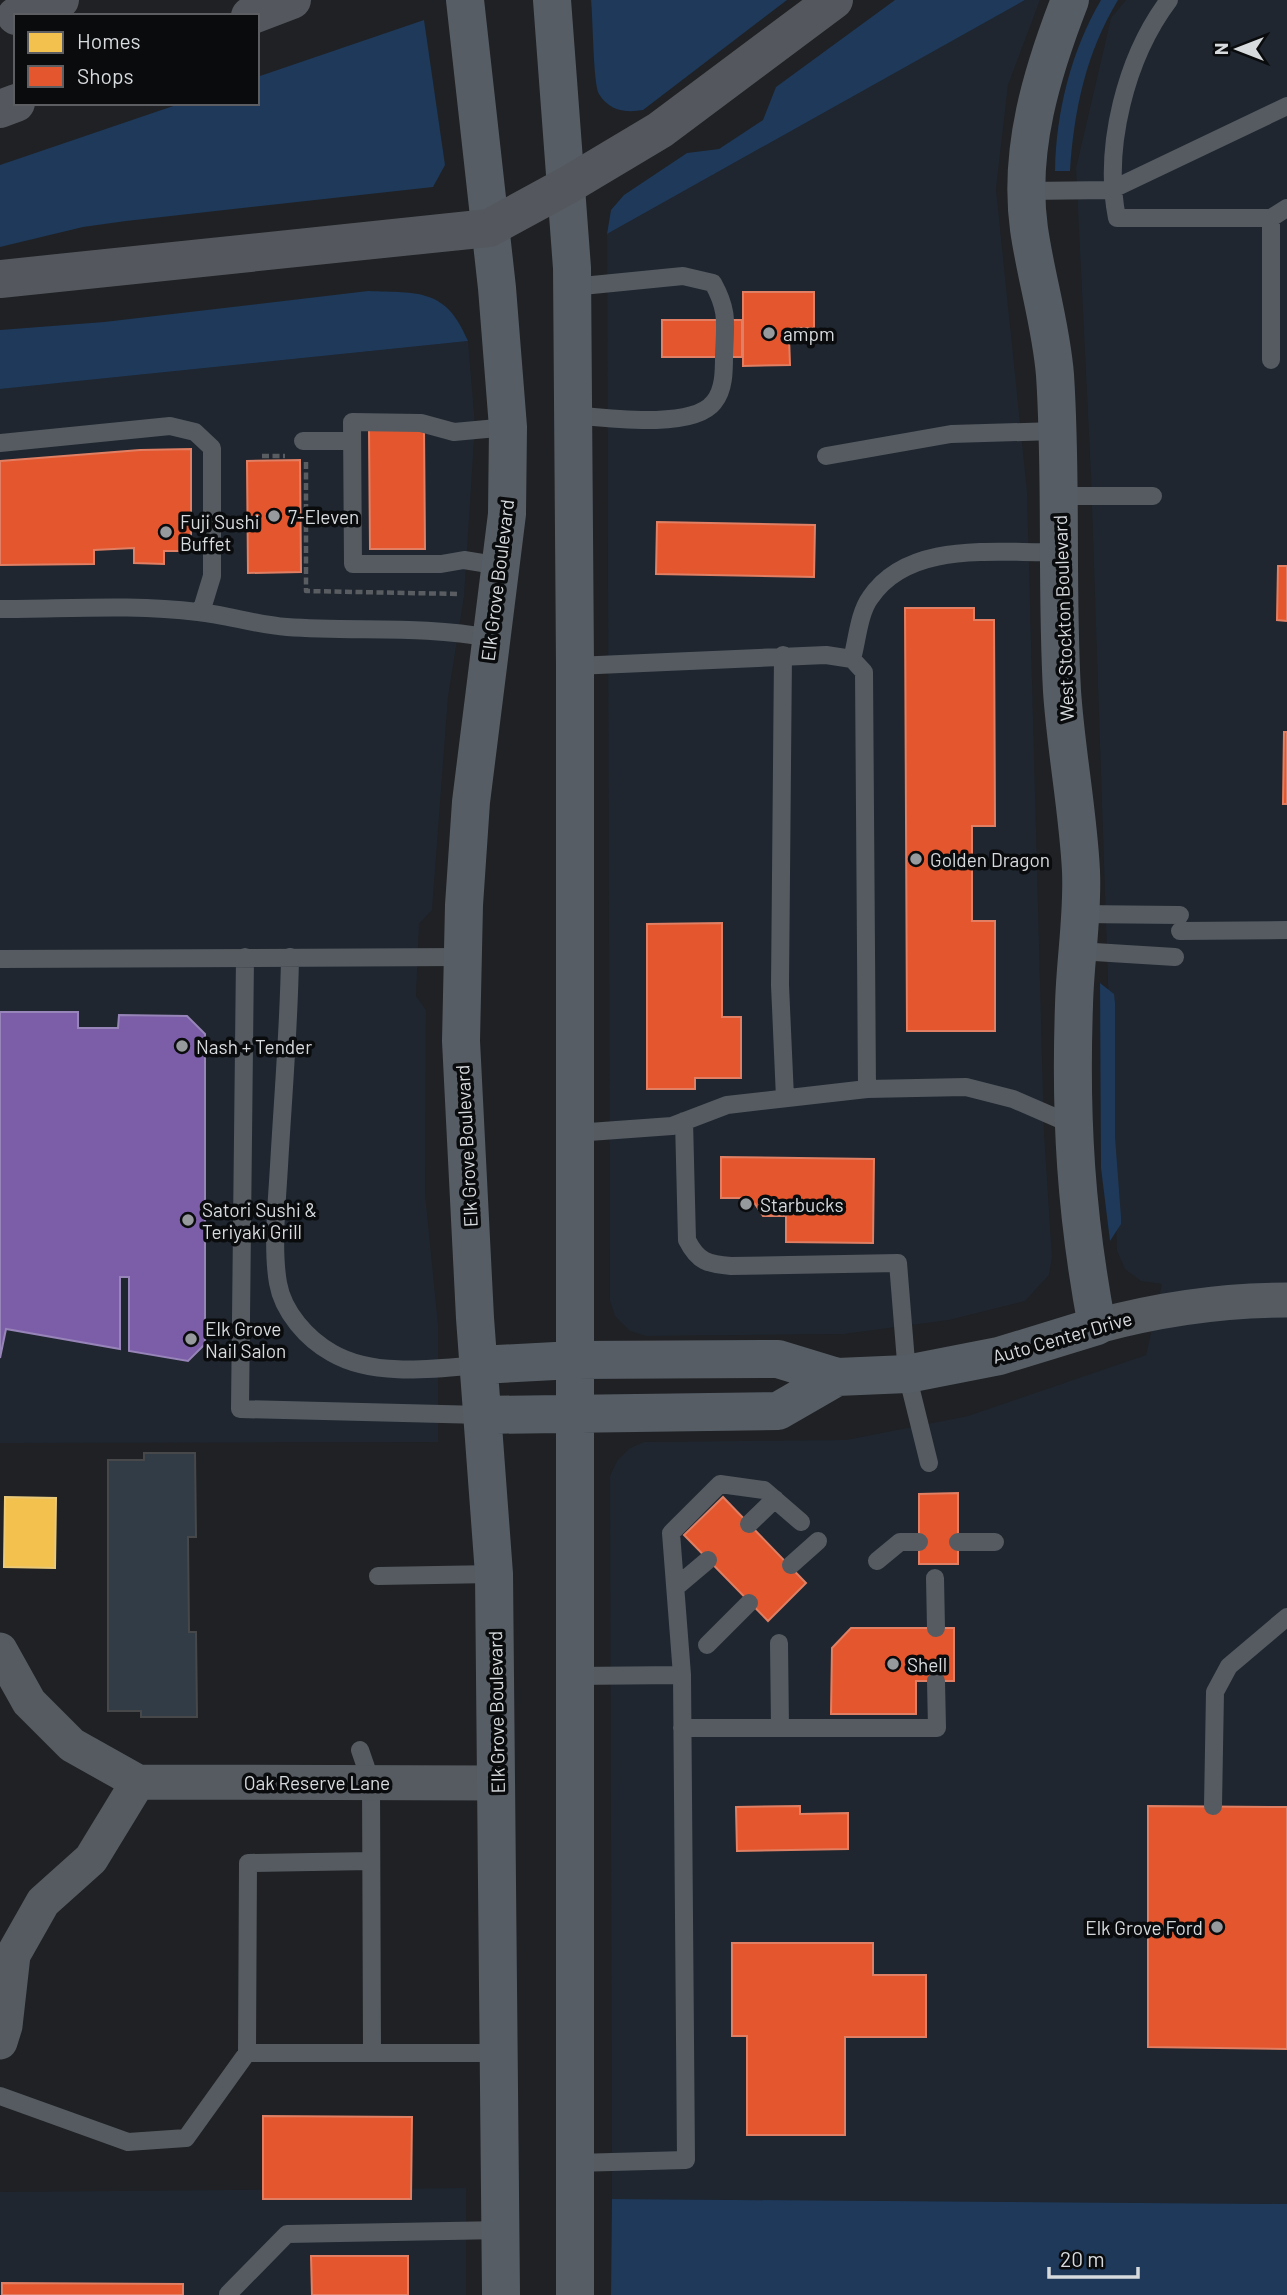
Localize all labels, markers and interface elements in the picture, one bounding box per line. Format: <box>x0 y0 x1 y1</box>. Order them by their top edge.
legend <box>14 14 259 105</box>
north arrow <box>1203 14 1273 84</box>
text: Homes <box>77 28 141 53</box>
text: N <box>1209 43 1232 55</box>
text: Shops <box>77 63 134 88</box>
place label: ampm <box>783 322 835 345</box>
marker: ampm <box>761 325 777 341</box>
street label: Elk Grove Boulevard <box>476 498 518 662</box>
place label: 7-Eleven <box>288 505 359 528</box>
marker: 7-Eleven <box>266 508 282 524</box>
place label: Fuji Sushi Buffet <box>180 510 260 555</box>
street label: West Stockton Boulevard <box>1048 514 1078 722</box>
marker: Fuji Sushi Buffet <box>158 524 174 540</box>
place label: Golden Dragon <box>930 848 1050 871</box>
marker: Golden Dragon <box>908 851 924 867</box>
place label: Nash + Tender <box>196 1035 312 1058</box>
marker: Nash + Tender <box>174 1038 190 1054</box>
street label: Elk Grove Boulevard <box>450 1064 482 1228</box>
place label: Starbucks <box>760 1193 844 1216</box>
marker: Starbucks <box>738 1196 754 1212</box>
place label: Satori Sushi & Teriyaki Grill <box>202 1198 317 1243</box>
marker: Satori Sushi & Teriyaki Grill <box>180 1212 196 1228</box>
street label: Auto Center Drive <box>990 1306 1134 1368</box>
place label: Elk Grove Nail Salon <box>205 1317 286 1362</box>
marker: Elk Grove Nail Salon <box>183 1331 199 1347</box>
street label: Elk Grove Boulevard <box>483 1630 509 1794</box>
place label: Shell <box>907 1653 947 1676</box>
marker: Shell <box>885 1656 901 1672</box>
street label: Oak Reserve Lane <box>244 1771 390 1794</box>
place label: Elk Grove Ford <box>1085 1916 1203 1939</box>
marker: Elk Grove Ford <box>1209 1919 1225 1935</box>
scale bar <box>1049 2236 1138 2280</box>
text: 20 m <box>1060 2246 1105 2271</box>

